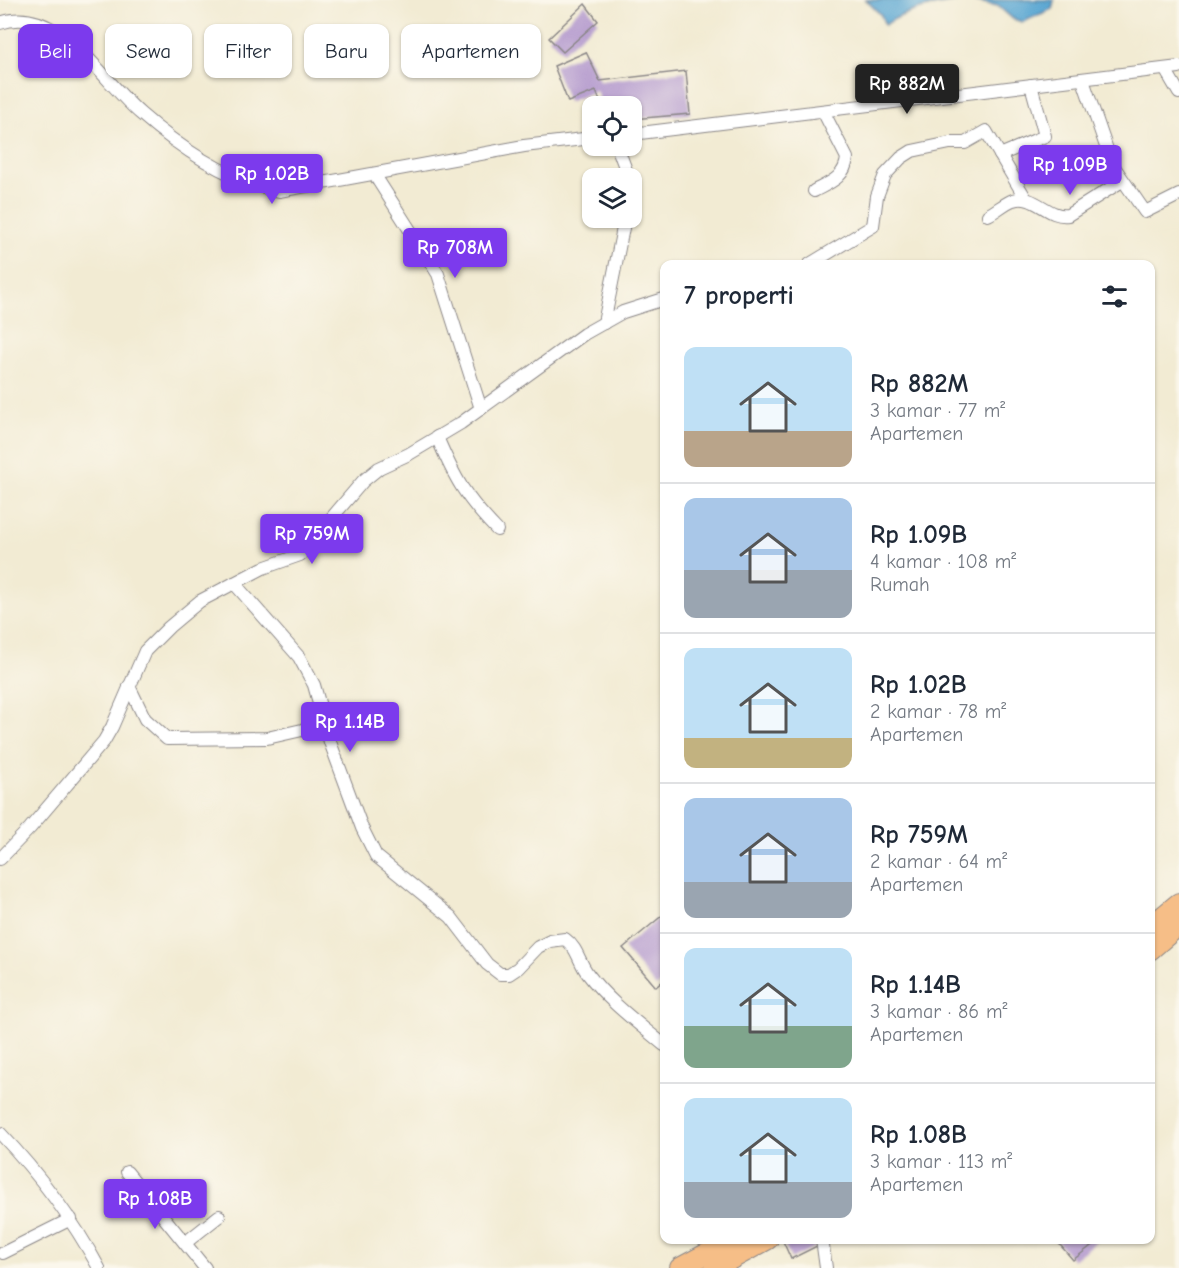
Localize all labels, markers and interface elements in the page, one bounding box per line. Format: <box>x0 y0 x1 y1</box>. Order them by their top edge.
chip: Beli <box>18 24 93 78</box>
chip: Sewa <box>105 24 192 78</box>
chip: Filter <box>204 24 292 78</box>
chip: Baru <box>304 24 389 78</box>
chip: Apartemen <box>401 24 541 78</box>
pin: Rp 882M <box>852 64 962 115</box>
text: Rp 882M <box>869 72 945 95</box>
map controls <box>582 96 642 228</box>
button: locate <box>582 96 642 156</box>
pin: Rp 1.09B <box>1008 145 1132 196</box>
text: Rp 1.09B <box>1033 153 1107 176</box>
pin: Rp 1.02B <box>210 154 334 205</box>
text: Rp 1.02B <box>235 162 309 185</box>
button: layers <box>582 168 642 228</box>
pin: Rp 708M <box>400 228 510 279</box>
text: Rp 708M <box>417 236 493 259</box>
icon: filters <box>1098 280 1131 313</box>
text: 7 properti <box>684 281 794 311</box>
text: Rp 882M <box>870 369 969 399</box>
icon: home <box>732 371 804 443</box>
text: 3 kamar · 77 m² <box>870 399 1005 422</box>
text: Apartemen <box>870 422 963 445</box>
pin: Rp 759M <box>257 514 367 565</box>
text: Rp 1.09B <box>870 520 967 550</box>
text: Rp 759M <box>274 522 350 545</box>
icon: home <box>732 522 804 594</box>
text: 4 kamar · 108 m² <box>870 550 1016 573</box>
text: Rumah <box>870 573 930 596</box>
text: Rp 1.02B <box>870 670 967 700</box>
icon: home <box>732 672 804 744</box>
text: 2 kamar · 78 m² <box>870 700 1006 723</box>
pin: Rp 1.14B <box>288 702 412 753</box>
text: Rp 1.14B <box>315 710 385 733</box>
text: Apartemen <box>870 723 963 746</box>
text: Rp 759M <box>870 820 968 850</box>
icon: home <box>732 822 804 894</box>
text: 2 kamar · 64 m² <box>870 850 1007 873</box>
text: Apartemen <box>870 873 963 896</box>
text: Rp 1.14B <box>870 970 961 1000</box>
icon: home <box>732 972 804 1044</box>
text: 3 kamar · 86 m² <box>870 1000 1007 1023</box>
text: Apartemen <box>870 1023 963 1046</box>
text: Rp 1.08B <box>870 1120 967 1150</box>
icon: home <box>732 1122 804 1194</box>
text: 3 kamar · 113 m² <box>870 1150 1012 1173</box>
text: Apartemen <box>870 1173 963 1196</box>
pin: Rp 1.08B <box>93 1179 217 1230</box>
text: Rp 1.08B <box>118 1187 192 1210</box>

